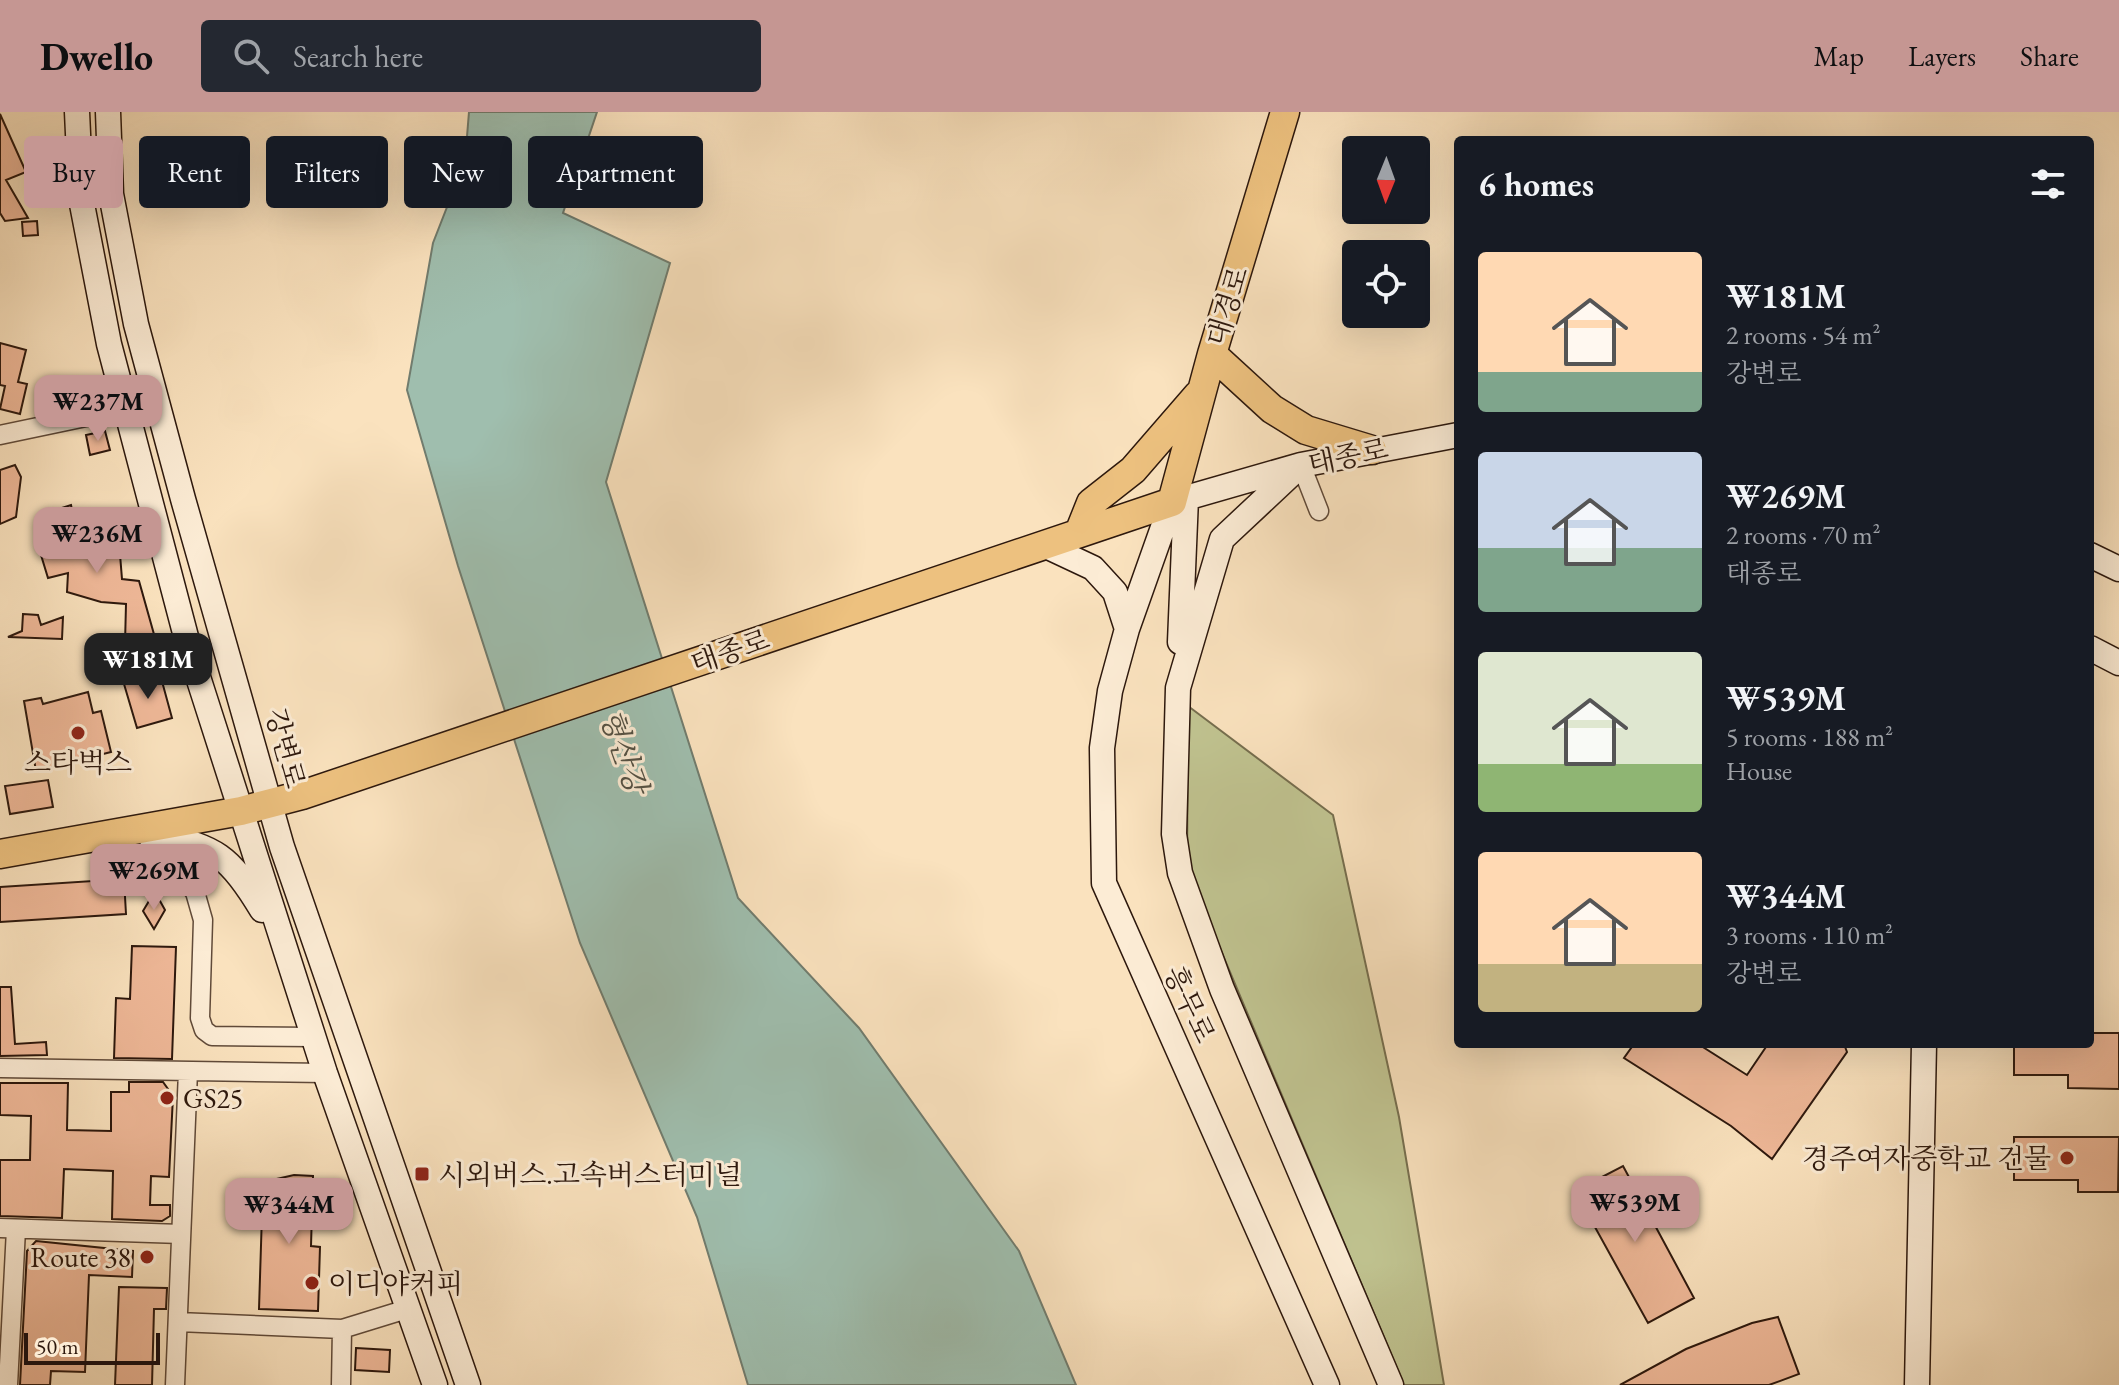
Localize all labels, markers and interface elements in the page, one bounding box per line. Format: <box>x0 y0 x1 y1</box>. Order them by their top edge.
search box <box>201 20 761 92</box>
text: Dwello <box>40 32 153 81</box>
icon: search <box>229 34 273 78</box>
text: Search here <box>293 37 423 76</box>
text: Map <box>1814 38 1864 74</box>
text: Layers <box>1908 38 1976 74</box>
text: Share <box>2020 38 2079 74</box>
chip: Buy <box>24 136 123 208</box>
chip: Rent <box>139 136 250 208</box>
chip: Filters <box>266 136 388 208</box>
chip: New <box>404 136 512 208</box>
chip: Apartment <box>528 136 703 208</box>
north arrow <box>1342 136 1430 224</box>
map controls <box>1342 136 1430 328</box>
text: 6 homes <box>1478 162 1594 206</box>
icon: filters <box>2026 162 2070 206</box>
button: locate <box>1342 240 1430 328</box>
street label: 대경로 <box>1198 262 1256 350</box>
text: ₩181M <box>1726 274 1846 318</box>
icon: home <box>1542 284 1638 380</box>
text: 2 rooms · 54 m² <box>1726 318 1881 352</box>
text: 강변로 <box>1726 356 1801 390</box>
pin: ₩237M <box>42 375 154 443</box>
text: ₩237M <box>52 384 144 418</box>
street label: 태종로 <box>1305 430 1391 482</box>
text: ₩269M <box>1726 474 1846 518</box>
icon: home <box>1542 484 1638 580</box>
pin: ₩236M <box>41 507 153 575</box>
text: ₩236M <box>51 516 143 550</box>
text: 2 rooms · 70 m² <box>1726 518 1881 552</box>
text: 태종로 <box>1726 556 1801 590</box>
street label: 태종로 <box>686 621 774 681</box>
pin: ₩181M <box>92 633 204 701</box>
text: ₩181M <box>102 642 194 676</box>
text: ₩539M <box>1726 676 1846 720</box>
icon: home <box>1542 684 1638 780</box>
street label: 강변로 <box>258 704 314 792</box>
water label: 형산강 <box>591 704 658 802</box>
text: 5 rooms · 188 m² <box>1726 720 1893 754</box>
marker: 스타벅스 <box>69 724 87 742</box>
place label: 스타벅스 <box>24 744 132 780</box>
text: House <box>1726 754 1792 788</box>
pin: ₩269M <box>98 844 210 912</box>
text: ₩269M <box>108 853 200 887</box>
text: ₩344M <box>1726 874 1846 918</box>
icon: home <box>1542 884 1638 980</box>
text: 3 rooms · 110 m² <box>1726 918 1893 952</box>
text: 강변로 <box>1726 956 1801 990</box>
street label: 흥무로 <box>1157 960 1223 1048</box>
place label: GS25 <box>183 1080 243 1116</box>
marker: GS25 <box>158 1089 176 1107</box>
place label: 경주여자중학교 건물 <box>1802 1140 2051 1176</box>
marker: 경주여자중학교 건물 <box>2058 1149 2076 1167</box>
place label: 시외버스.고속버스터미널 <box>438 1156 742 1192</box>
marker: 시외버스.고속버스터미널 <box>413 1165 431 1183</box>
pin: ₩539M <box>1579 1176 1691 1244</box>
pin: ₩344M <box>233 1178 345 1246</box>
text: ₩539M <box>1589 1185 1681 1219</box>
text: ₩344M <box>243 1187 335 1221</box>
place label: Route 38 <box>30 1239 131 1275</box>
marker: Route 38 <box>138 1248 156 1266</box>
place label: 이디야커피 <box>328 1265 463 1301</box>
marker: 이디야커피 <box>303 1274 321 1292</box>
scale bar <box>24 1329 160 1365</box>
text: 50 m <box>36 1332 79 1361</box>

